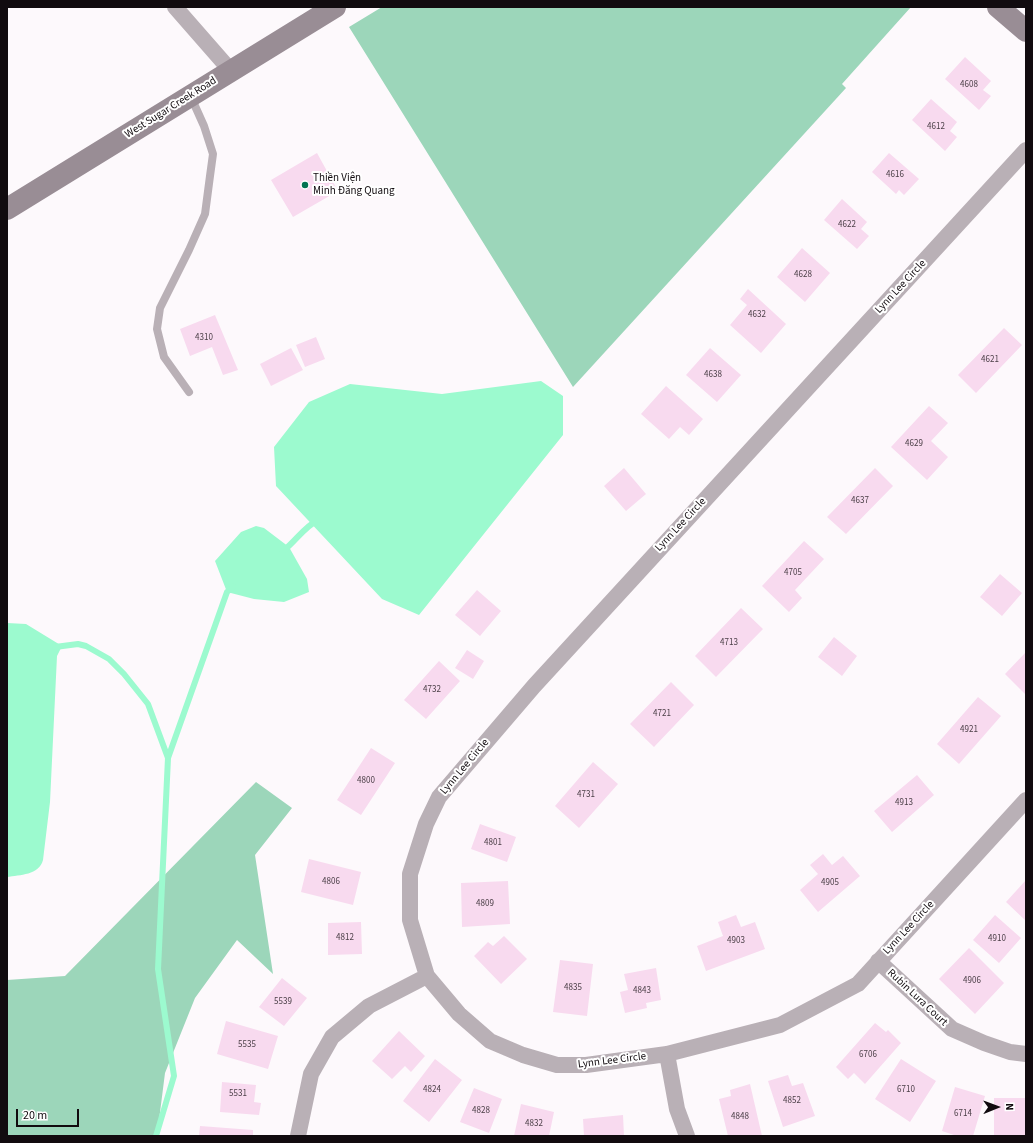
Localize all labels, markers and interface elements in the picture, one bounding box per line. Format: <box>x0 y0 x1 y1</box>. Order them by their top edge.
street label: West Sugar Creek Road <box>123 74 219 142</box>
house number: 4608 <box>960 80 978 90</box>
house number: 4612 <box>927 122 945 132</box>
house number: 4616 <box>886 170 904 180</box>
place label: Thiền Viện Minh Đăng Quang <box>313 172 395 198</box>
marker: Thiền Viện Minh Đăng Quang <box>300 180 310 190</box>
house number: 4622 <box>838 220 856 230</box>
street label: Lynn Lee Circle <box>873 257 929 317</box>
house number: 4628 <box>794 270 812 280</box>
house number: 4632 <box>748 310 766 320</box>
house number: 4310 <box>195 333 213 343</box>
house number: 4621 <box>981 355 999 365</box>
house number: 4638 <box>704 370 722 380</box>
house number: 4629 <box>905 439 923 449</box>
street label: Lynn Lee Circle <box>653 495 709 555</box>
house number: 4637 <box>851 496 869 506</box>
house number: 4705 <box>784 568 802 578</box>
house number: 4713 <box>720 638 738 648</box>
house number: 4732 <box>423 685 441 695</box>
house number: 4721 <box>653 709 671 719</box>
house number: 4921 <box>960 725 978 735</box>
street label: Lynn Lee Circle <box>438 736 492 798</box>
house number: 4800 <box>357 776 375 786</box>
house number: 4731 <box>577 790 595 800</box>
house number: 4913 <box>895 798 913 808</box>
house number: 4801 <box>484 838 502 848</box>
house number: 4806 <box>322 877 340 887</box>
house number: 4905 <box>821 878 839 888</box>
street label: Lynn Lee Circle <box>881 898 937 958</box>
house number: 4809 <box>476 899 494 909</box>
house number: 4812 <box>336 933 354 943</box>
house number: 4910 <box>988 934 1006 944</box>
house number: 4903 <box>727 936 745 946</box>
street label: Rubin Lura Court <box>884 967 950 1029</box>
house number: 4906 <box>963 976 981 986</box>
house number: 4835 <box>564 983 582 993</box>
house number: 4843 <box>633 986 651 996</box>
house number: 5539 <box>274 997 292 1007</box>
house number: 5535 <box>238 1040 256 1050</box>
street label: Lynn Lee Circle <box>577 1050 647 1072</box>
house number: 6706 <box>859 1050 877 1060</box>
house number: 4824 <box>423 1085 441 1095</box>
house number: 6710 <box>897 1085 915 1095</box>
north arrow <box>977 1087 1017 1127</box>
house number: 5531 <box>229 1089 247 1099</box>
house number: 4852 <box>783 1096 801 1106</box>
scale bar <box>18 1101 81 1127</box>
text: N <box>1002 1103 1017 1111</box>
house number: 4828 <box>472 1106 490 1116</box>
text: 20 m <box>23 1107 47 1124</box>
house number: 6714 <box>954 1109 972 1119</box>
house number: 4848 <box>731 1112 749 1122</box>
house number: 4832 <box>525 1119 543 1129</box>

